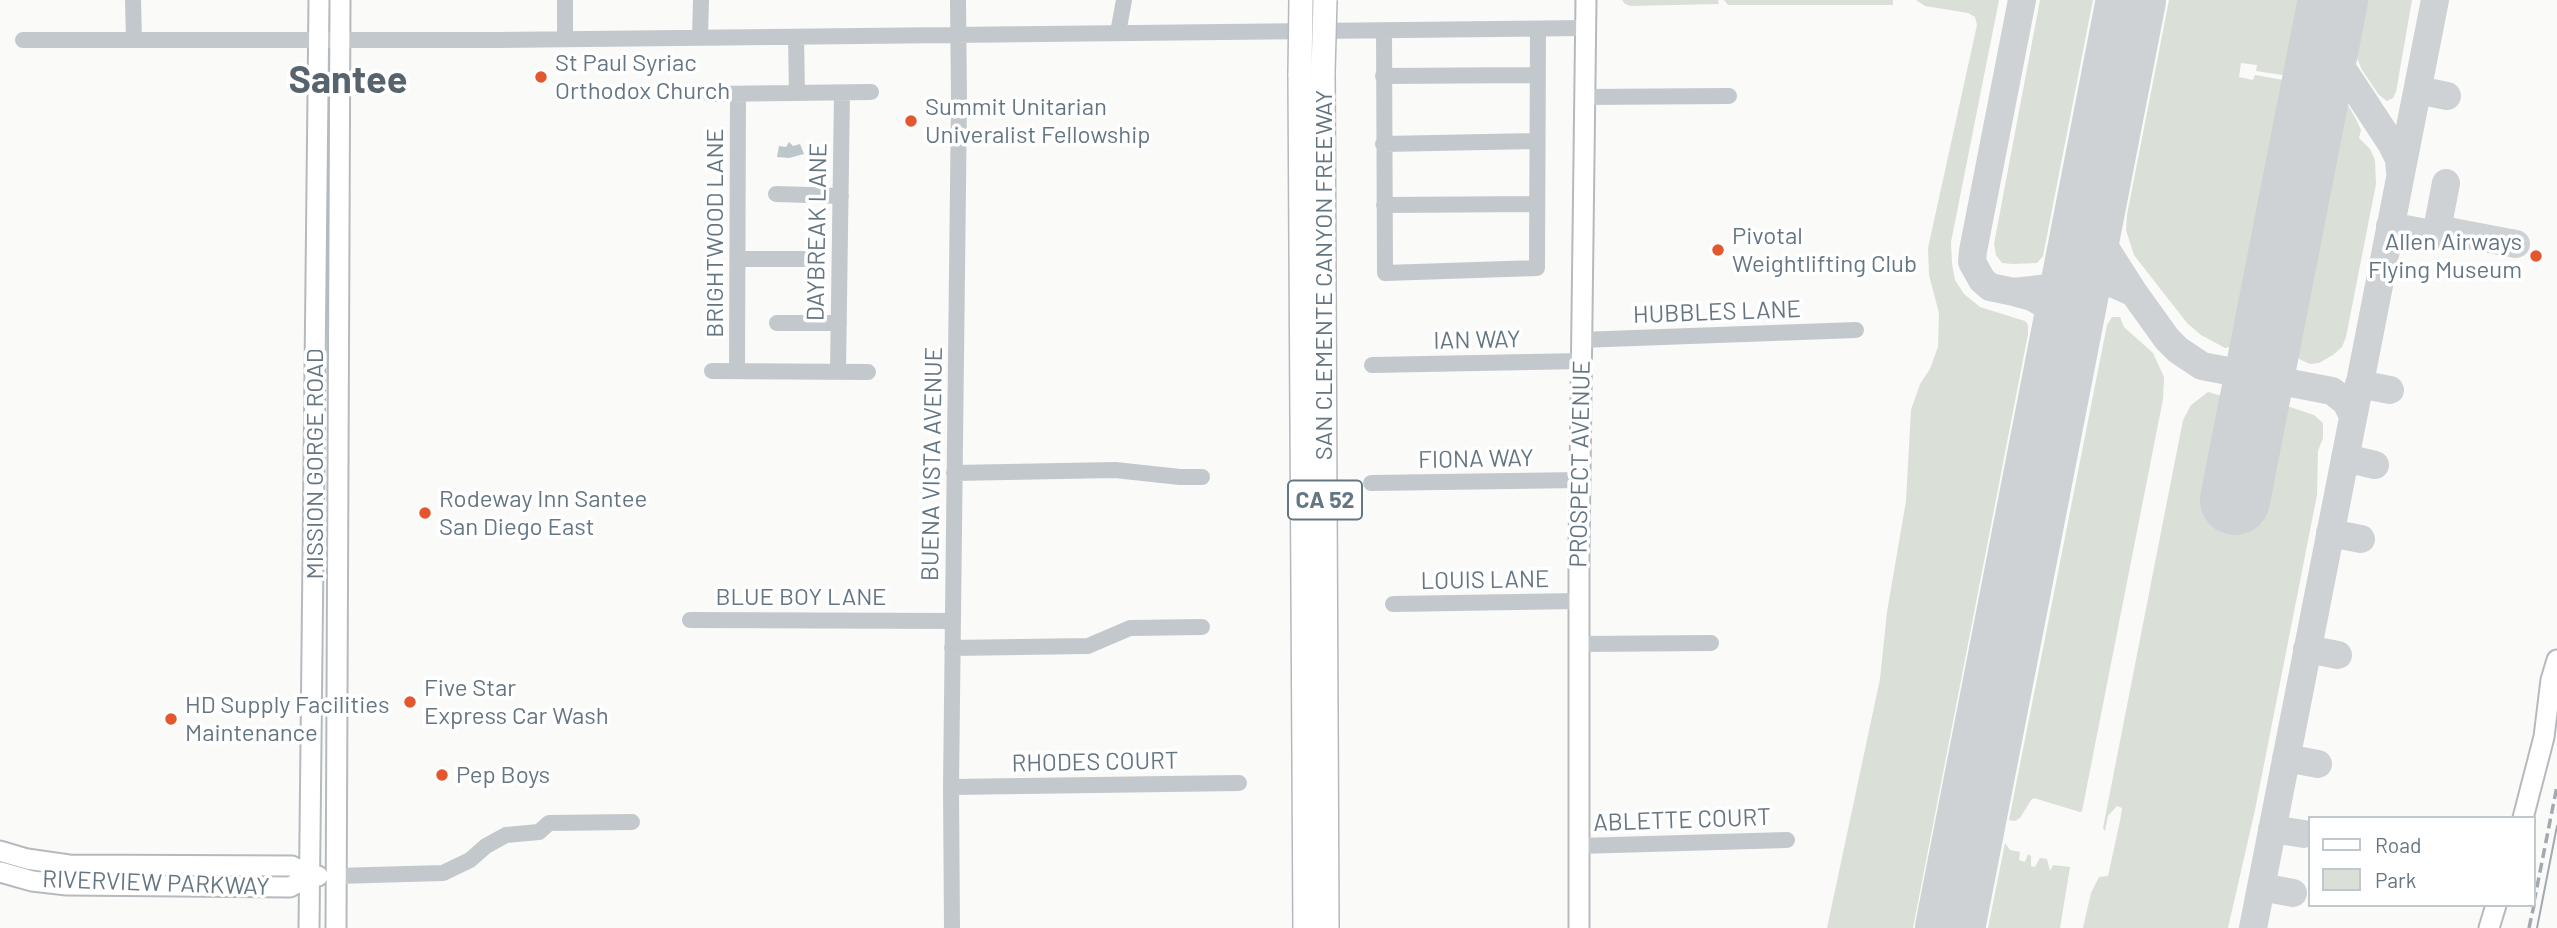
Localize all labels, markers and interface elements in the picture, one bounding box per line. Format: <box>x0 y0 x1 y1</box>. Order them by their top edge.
place label: St Paul Syriac Orthodox Church <box>555 49 730 105</box>
district label: Santee <box>289 57 407 103</box>
marker: St Paul Syriac Orthodox Church <box>533 69 549 85</box>
street label: SAN CLEMENTE CANYON FREEWAY <box>1310 90 1338 460</box>
place label: Summit Unitarian Univeralist Fellowship <box>925 93 1151 149</box>
marker: Summit Unitarian Univeralist Fellowship <box>903 113 919 129</box>
street label: BRIGHTWOOD LANE <box>701 128 729 338</box>
street label: DAYBREAK LANE <box>801 143 833 321</box>
place label: Pivotal Weightlifting Club <box>1732 222 1917 278</box>
place label: Allen Airways Flying Museum <box>2368 228 2522 284</box>
marker: Pivotal Weightlifting Club <box>1710 242 1726 258</box>
marker: Allen Airways Flying Museum <box>2528 248 2544 264</box>
street label: HUBBLES LANE <box>1633 295 1801 329</box>
street label: IAN WAY <box>1433 325 1521 355</box>
street label: BUENA VISTA AVENUE <box>916 347 948 581</box>
street label: MISSION GORGE ROAD <box>301 349 329 579</box>
street label: PROSPECT AVENUE <box>1564 360 1596 568</box>
street label: FIONA WAY <box>1418 444 1534 474</box>
road number: CA 52 <box>1288 480 1362 520</box>
place label: Rodeway Inn Santee San Diego East <box>439 485 647 541</box>
marker: Rodeway Inn Santee San Diego East <box>417 505 433 521</box>
street label: LOUIS LANE <box>1420 564 1550 596</box>
street label: BLUE BOY LANE <box>715 583 887 611</box>
place label: Five Star Express Car Wash <box>424 674 609 730</box>
place label: HD Supply Facilities Maintenance <box>185 691 389 747</box>
marker: Five Star Express Car Wash <box>402 694 418 710</box>
marker: HD Supply Facilities Maintenance <box>163 711 179 727</box>
street label: RHODES COURT <box>1011 746 1179 778</box>
place label: Pep Boys <box>456 761 550 789</box>
marker: Pep Boys <box>434 767 450 783</box>
street label: ABLETTE COURT <box>1593 803 1771 837</box>
legend <box>2308 816 2536 907</box>
text: Road <box>2375 832 2421 857</box>
street label: RIVERVIEW PARKWAY <box>42 865 270 901</box>
text: Park <box>2375 867 2416 892</box>

